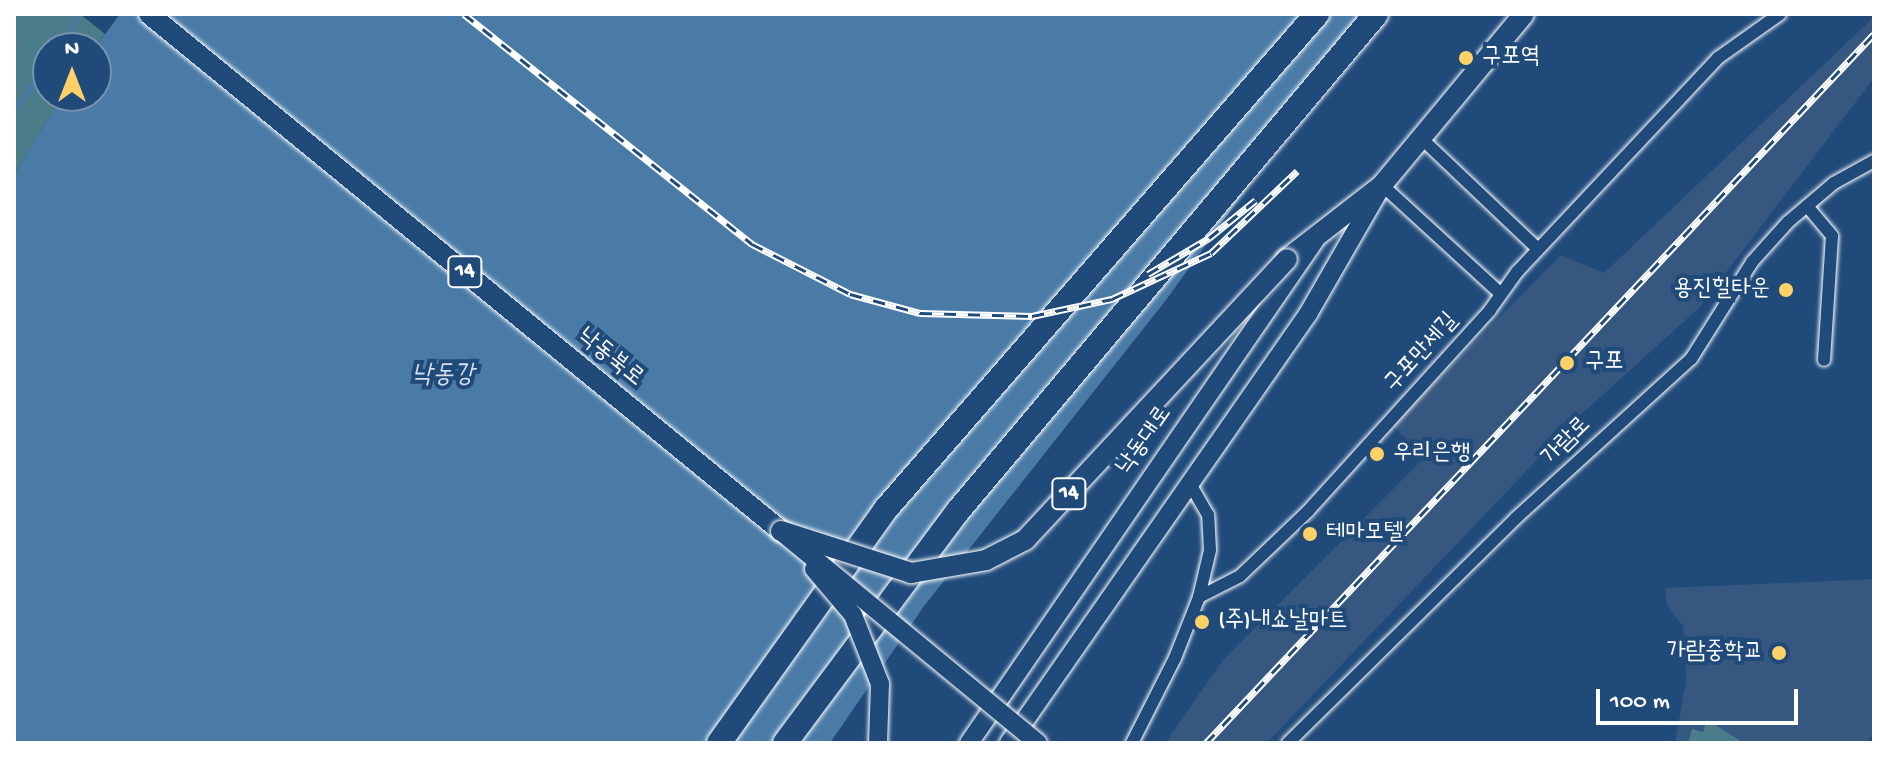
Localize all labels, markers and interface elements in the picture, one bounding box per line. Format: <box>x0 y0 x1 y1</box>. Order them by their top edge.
north arrow <box>32 32 112 112</box>
text: N <box>65 37 79 63</box>
place label: 구포역 <box>1482 44 1540 72</box>
marker: 구포역 <box>1457 49 1475 67</box>
road number: 14 <box>447 254 483 290</box>
place label: 용진힐타운 <box>1673 276 1770 304</box>
marker: 용진힐타운 <box>1777 281 1795 299</box>
street label: 구포만세길 <box>1379 307 1465 399</box>
street label: 낙동북로 <box>571 323 649 393</box>
place label: 구포 <box>1585 349 1624 377</box>
marker: 구포 <box>1556 352 1578 374</box>
water label: 낙동강 <box>412 361 474 393</box>
street label: 낙동대로 <box>1111 401 1179 481</box>
street label: 가람로 <box>1536 411 1598 473</box>
place label: 우리은행 <box>1393 440 1470 468</box>
marker: 우리은행 <box>1368 445 1386 463</box>
road number: 14 <box>1051 476 1087 512</box>
place label: 테마모텔 <box>1326 520 1403 548</box>
marker: 테마모텔 <box>1301 525 1319 543</box>
place label: (주)내쇼날마트 <box>1218 608 1347 636</box>
marker: (주)내쇼날마트 <box>1193 613 1211 631</box>
place label: 가람중학교 <box>1666 639 1763 667</box>
marker: 가람중학교 <box>1770 644 1788 662</box>
scale bar <box>1600 673 1802 723</box>
text: 100 m <box>1610 688 1670 717</box>

